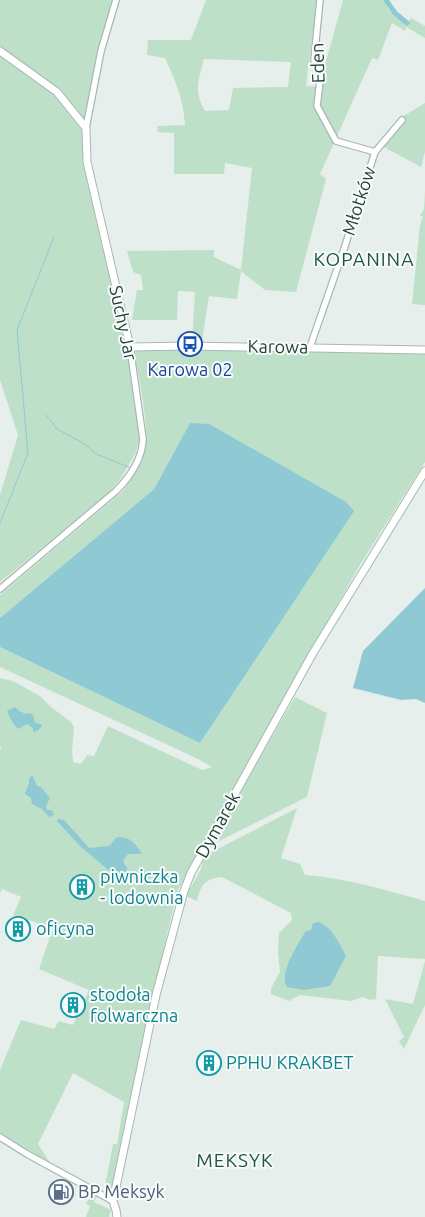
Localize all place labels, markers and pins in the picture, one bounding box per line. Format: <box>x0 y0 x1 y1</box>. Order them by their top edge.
bus stop icon: Karowa 02 <box>177 331 203 357</box>
place label: Karowa 02 <box>147 359 233 379</box>
place label: piwniczka - lodownia <box>100 866 183 907</box>
building icon: piwniczka - lodownia <box>69 874 95 900</box>
building icon: oficyna <box>5 916 31 942</box>
place label: oficyna <box>36 918 95 938</box>
place label: stodoła folwarczna <box>90 984 178 1025</box>
building icon: stodoła folwarczna <box>60 992 86 1018</box>
building icon: PPHU KRAKBET <box>196 1050 222 1076</box>
place label: PPHU KRAKBET <box>226 1052 353 1072</box>
fuel station icon: BP Meksyk <box>48 1179 74 1205</box>
place label: BP Meksyk <box>78 1181 165 1201</box>

